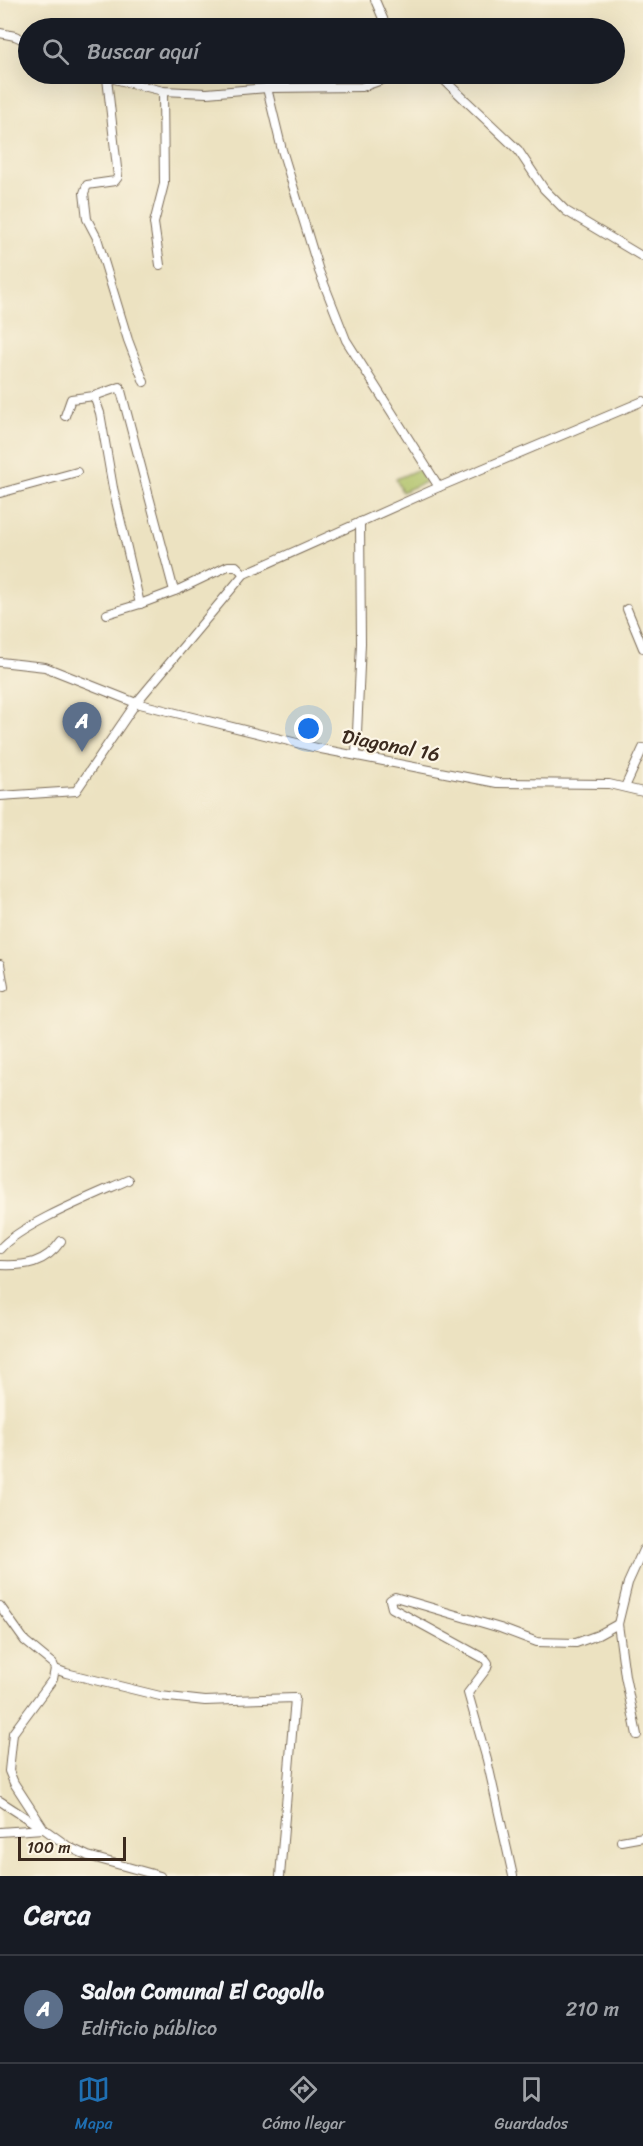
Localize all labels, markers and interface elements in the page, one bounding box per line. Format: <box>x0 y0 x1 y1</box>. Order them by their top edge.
search box <box>18 18 625 84</box>
text: Buscar aquí <box>87 32 199 71</box>
icon: search <box>39 35 72 68</box>
pin: A <box>62 702 101 752</box>
your location <box>294 714 323 743</box>
street label: Diagonal 16 <box>339 719 443 772</box>
text: 100 m <box>27 1833 71 1862</box>
scale bar <box>18 1834 126 1862</box>
text: Cerca <box>24 1892 90 1938</box>
text: Salon Comunal El Cogollo <box>81 1972 324 2011</box>
text: A <box>37 1992 50 2027</box>
text: 210 m <box>566 1992 619 2027</box>
text: Edificio público <box>81 2011 217 2046</box>
tab: Mapa <box>75 2073 112 2138</box>
tab: Cómo llegar <box>262 2073 345 2138</box>
tab: Guardados <box>495 2073 568 2138</box>

